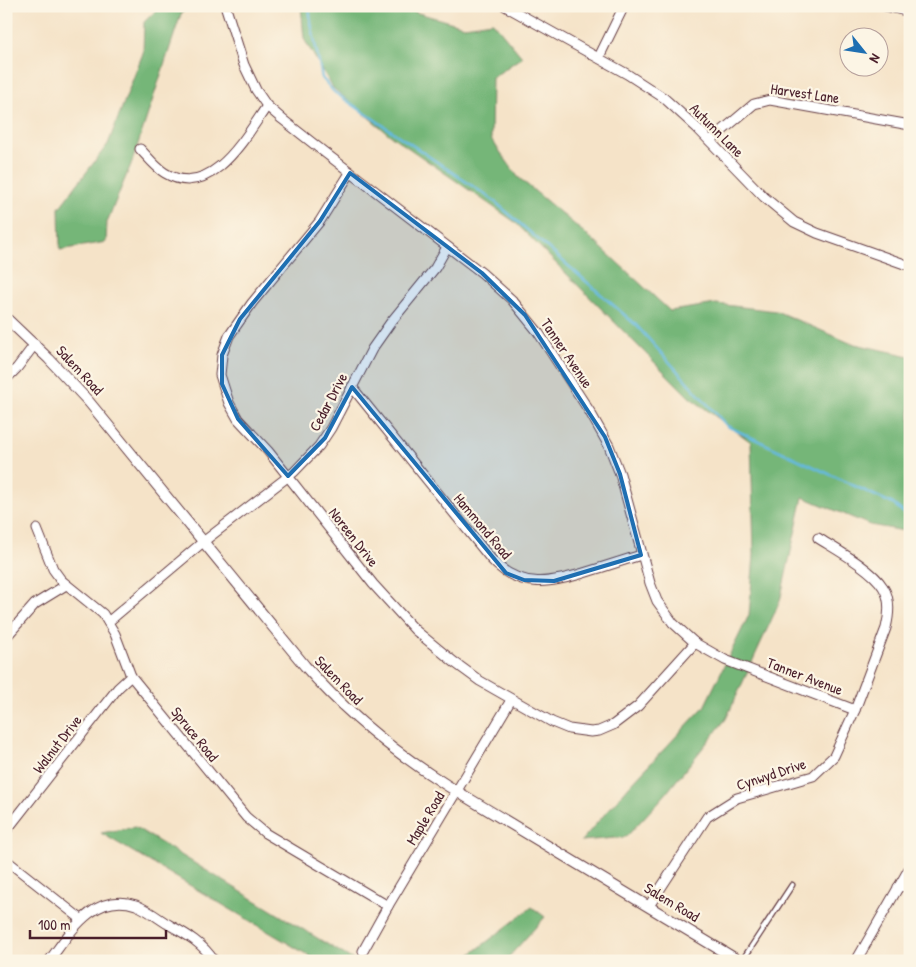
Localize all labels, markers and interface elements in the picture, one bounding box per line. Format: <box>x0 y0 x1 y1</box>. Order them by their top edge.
north arrow <box>838 28 888 78</box>
text: N <box>865 51 886 67</box>
street label: Harvest Lane <box>769 78 841 108</box>
street label: Autumn Lane <box>685 98 749 162</box>
street label: Tanner Avenue <box>536 314 598 392</box>
street label: Salem Road <box>52 341 109 400</box>
street label: Cedar Drive <box>304 369 352 435</box>
street label: Hammond Road <box>449 489 517 564</box>
street label: Noreen Drive <box>324 503 384 571</box>
street label: Salem Road <box>310 651 368 709</box>
street label: Tanner Avenue <box>764 652 846 700</box>
street label: Spruce Road <box>166 702 224 766</box>
street label: Walnut Drive <box>28 710 86 778</box>
street label: Cynwyd Drive <box>733 753 809 795</box>
street label: Maple Road <box>401 787 449 849</box>
street label: Salem Road <box>640 877 704 927</box>
scale bar <box>30 907 166 939</box>
text: 100 m <box>38 914 71 935</box>

